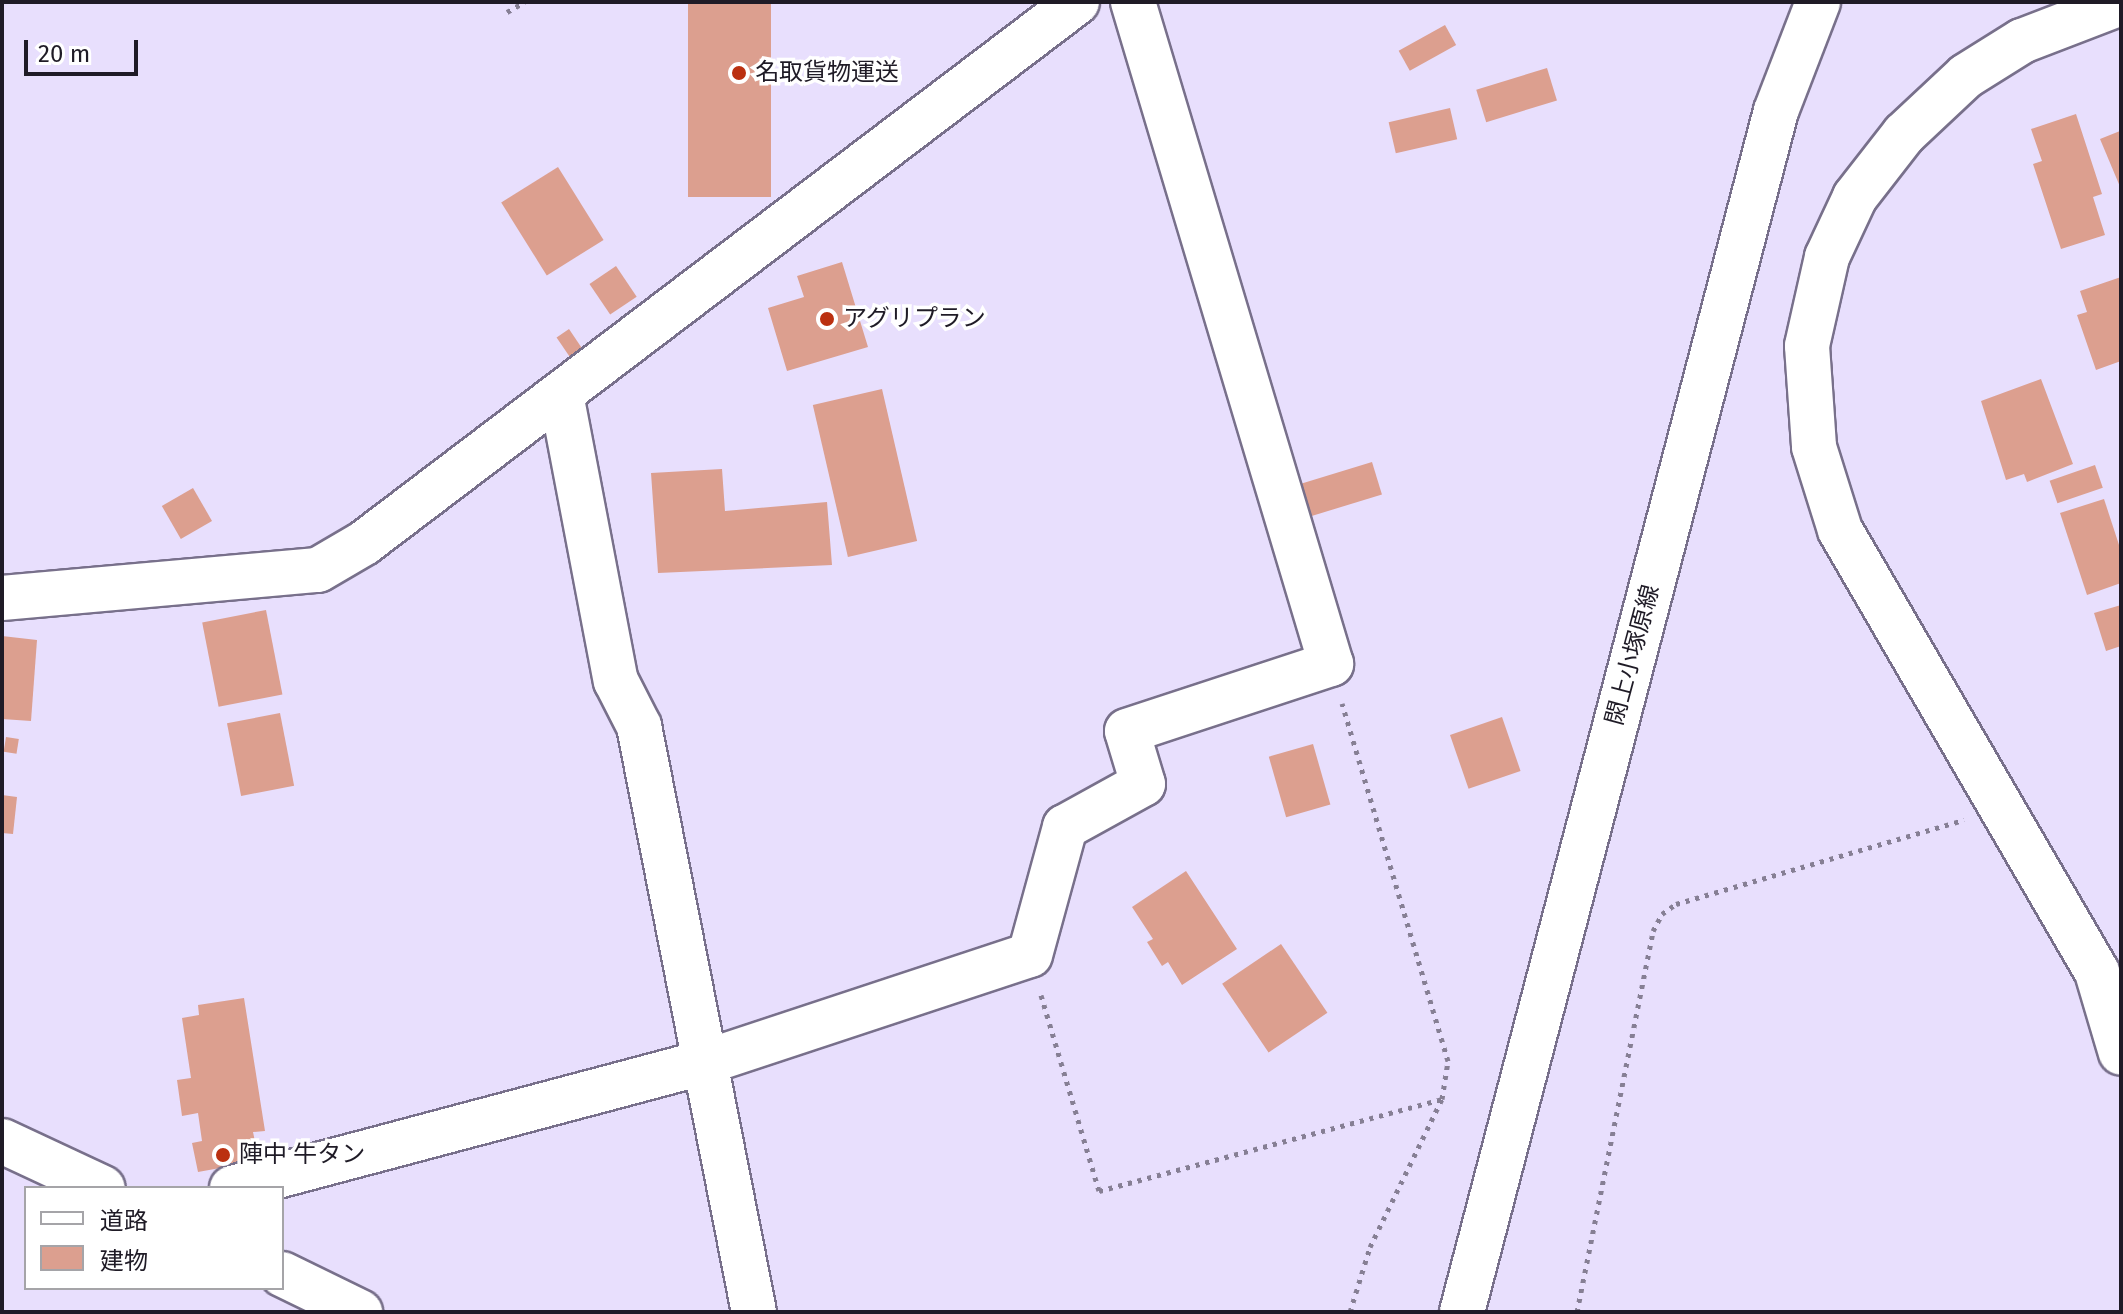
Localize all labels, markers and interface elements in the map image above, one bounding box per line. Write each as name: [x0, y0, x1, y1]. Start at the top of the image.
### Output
scale bar: [28, 24, 142, 74]
text: 20 m: [38, 40, 90, 68]
place label: 名取貨物運送: [755, 59, 899, 87]
marker: 名取貨物運送: [730, 64, 748, 82]
place label: アグリプラン: [843, 305, 987, 333]
marker: アグリプラン: [818, 310, 836, 328]
street label: 閖上小塚原線: [1600, 582, 1666, 728]
place label: 陣中 牛タン: [239, 1141, 365, 1169]
marker: 陣中 牛タン: [214, 1146, 232, 1164]
legend: [24, 1186, 284, 1290]
text: 道路: [100, 1207, 148, 1235]
text: 建物: [100, 1247, 148, 1275]

